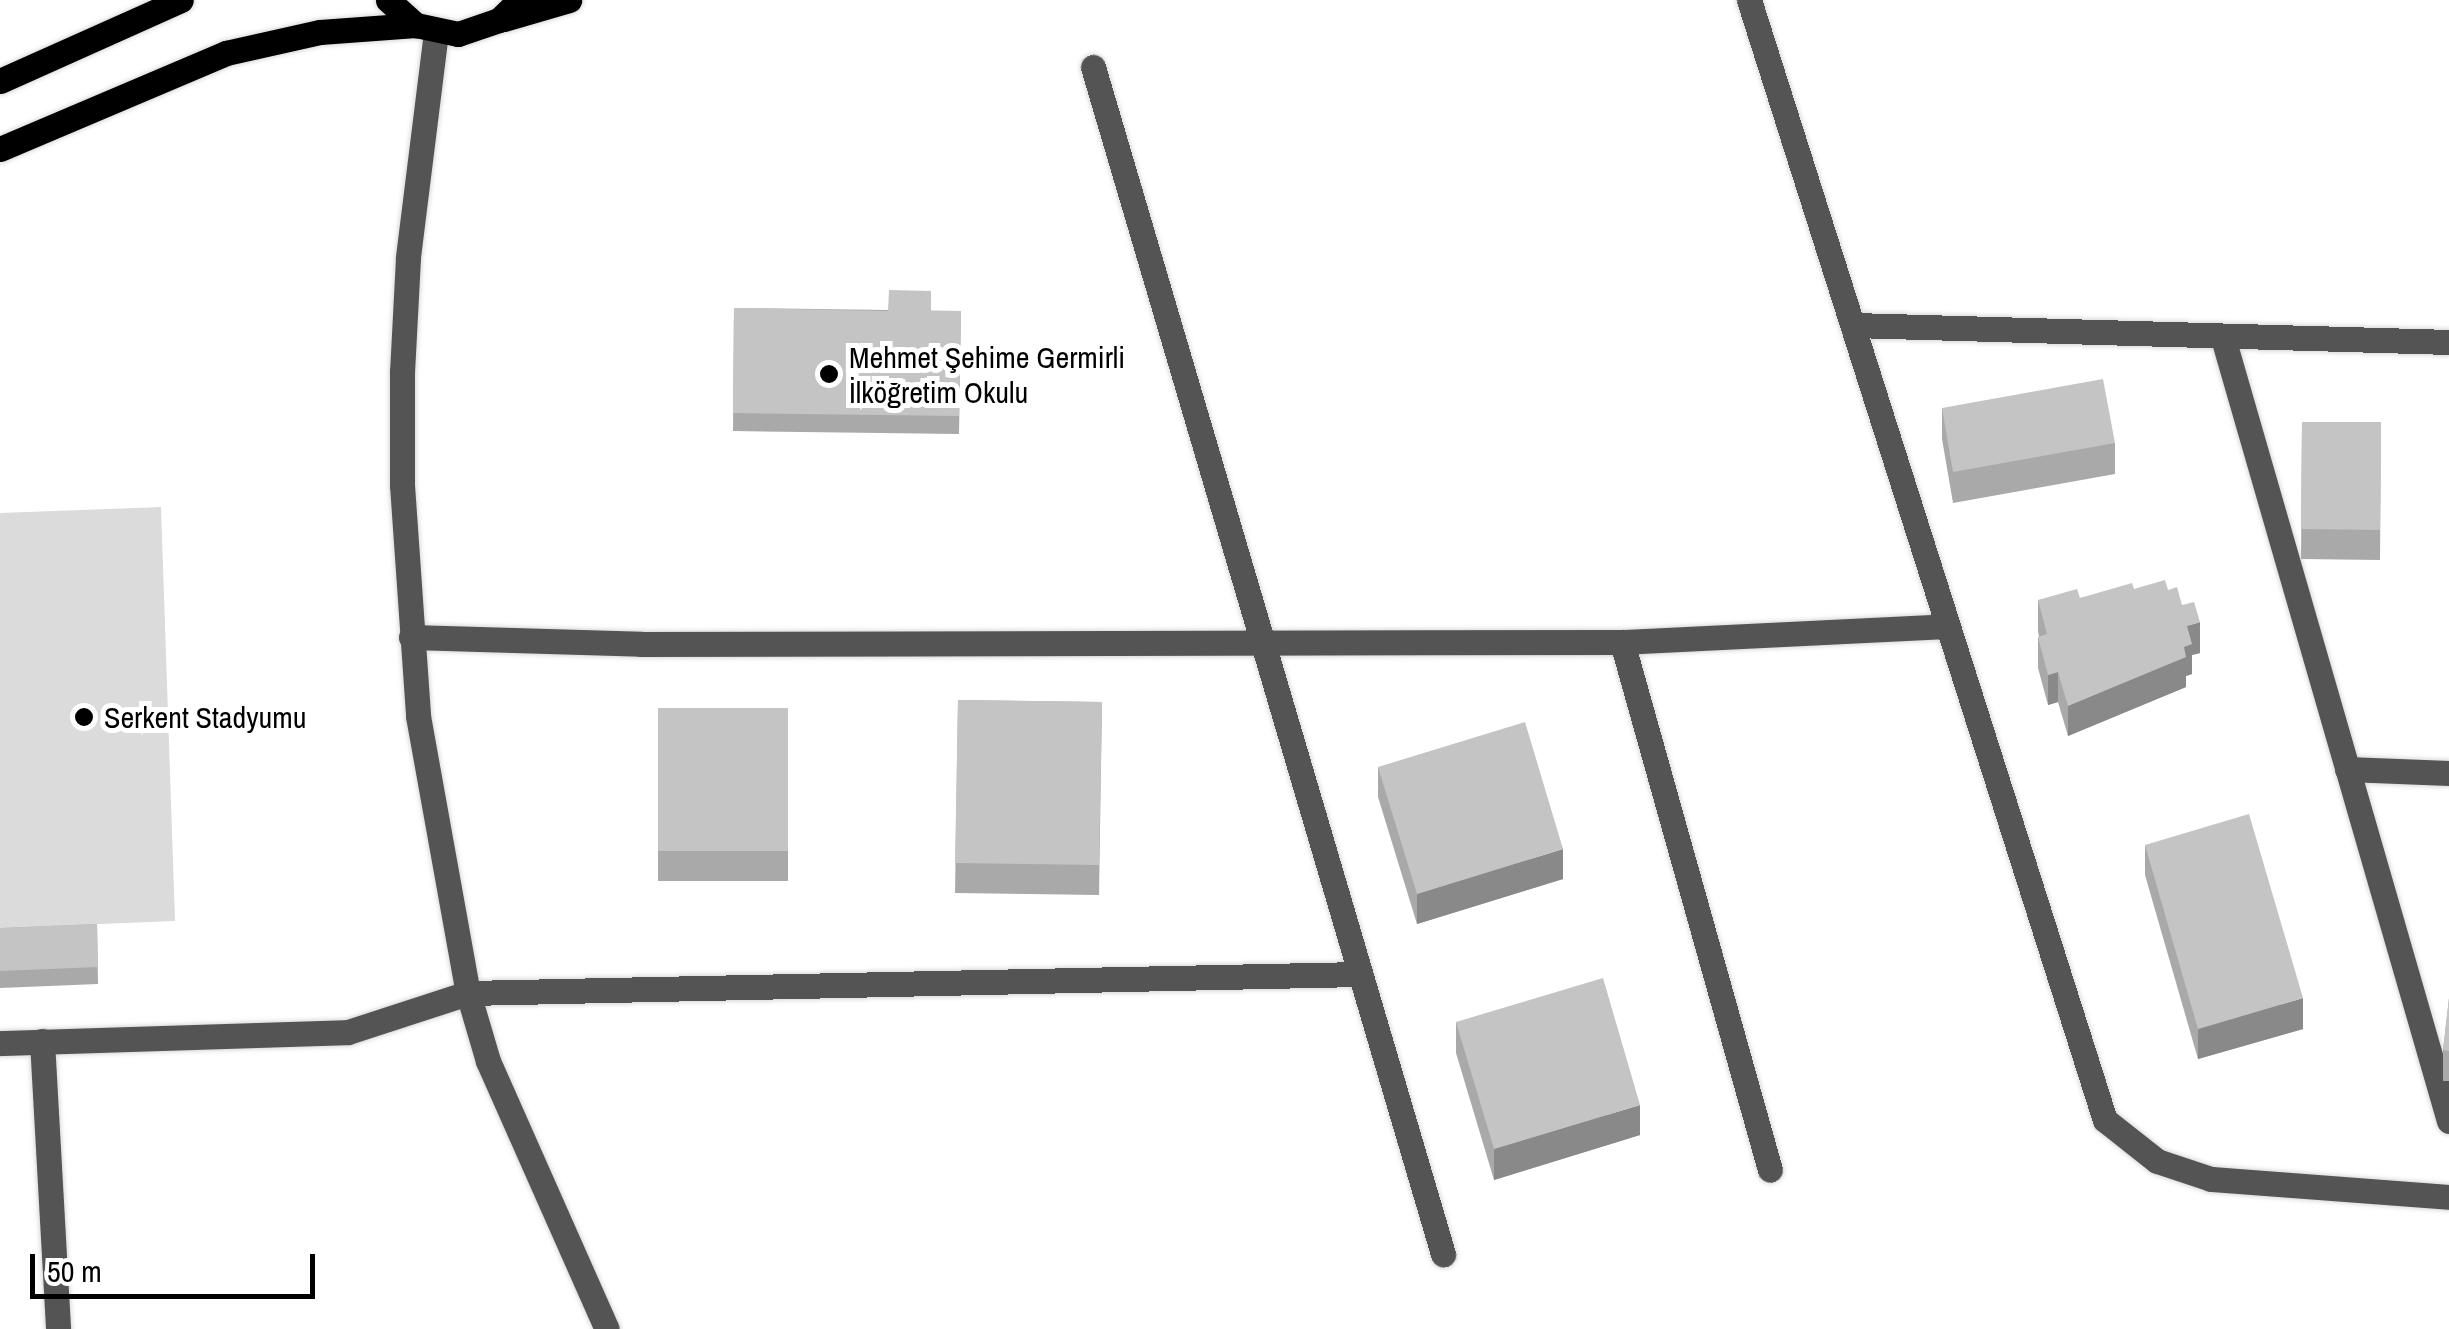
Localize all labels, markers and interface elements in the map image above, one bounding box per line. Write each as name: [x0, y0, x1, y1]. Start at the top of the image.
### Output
place label: Mehmet Şehime Germirli İlköğretim Okulu: [849, 339, 1125, 410]
marker: Mehmet Şehime Germirli İlköğretim Okulu: [818, 363, 840, 385]
place label: Serkent Stadyumu: [104, 699, 306, 735]
marker: Serkent Stadyumu: [73, 706, 95, 728]
scale bar: [35, 1234, 320, 1296]
text: 50 m: [47, 1251, 102, 1291]

